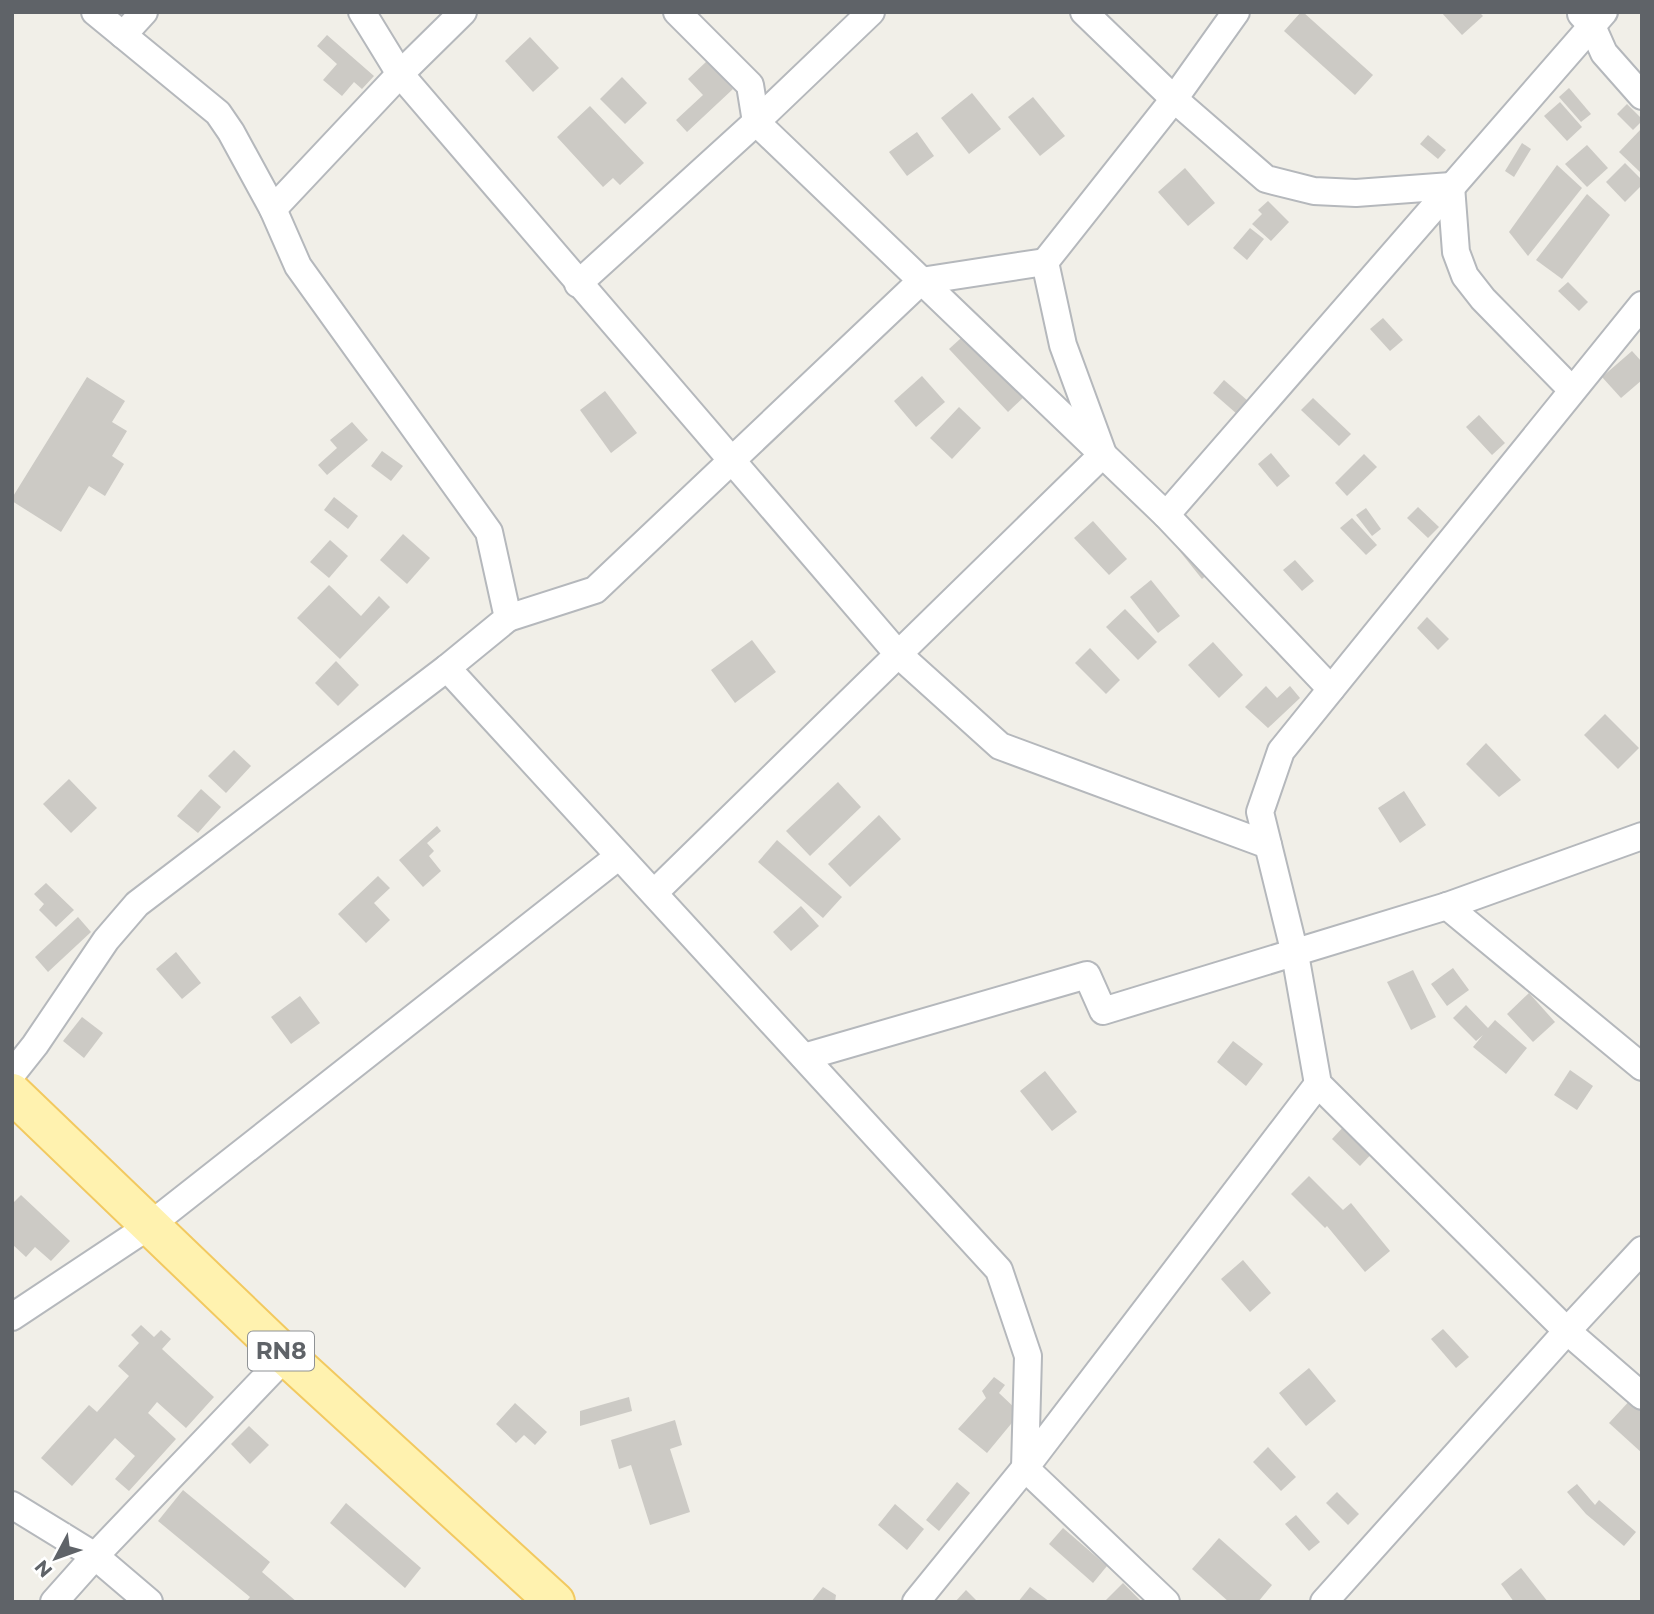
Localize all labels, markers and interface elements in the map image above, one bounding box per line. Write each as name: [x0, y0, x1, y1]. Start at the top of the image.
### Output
road number: RN8: [248, 1332, 314, 1370]
north arrow: [21, 1523, 91, 1593]
text: N: [30, 1555, 57, 1582]

